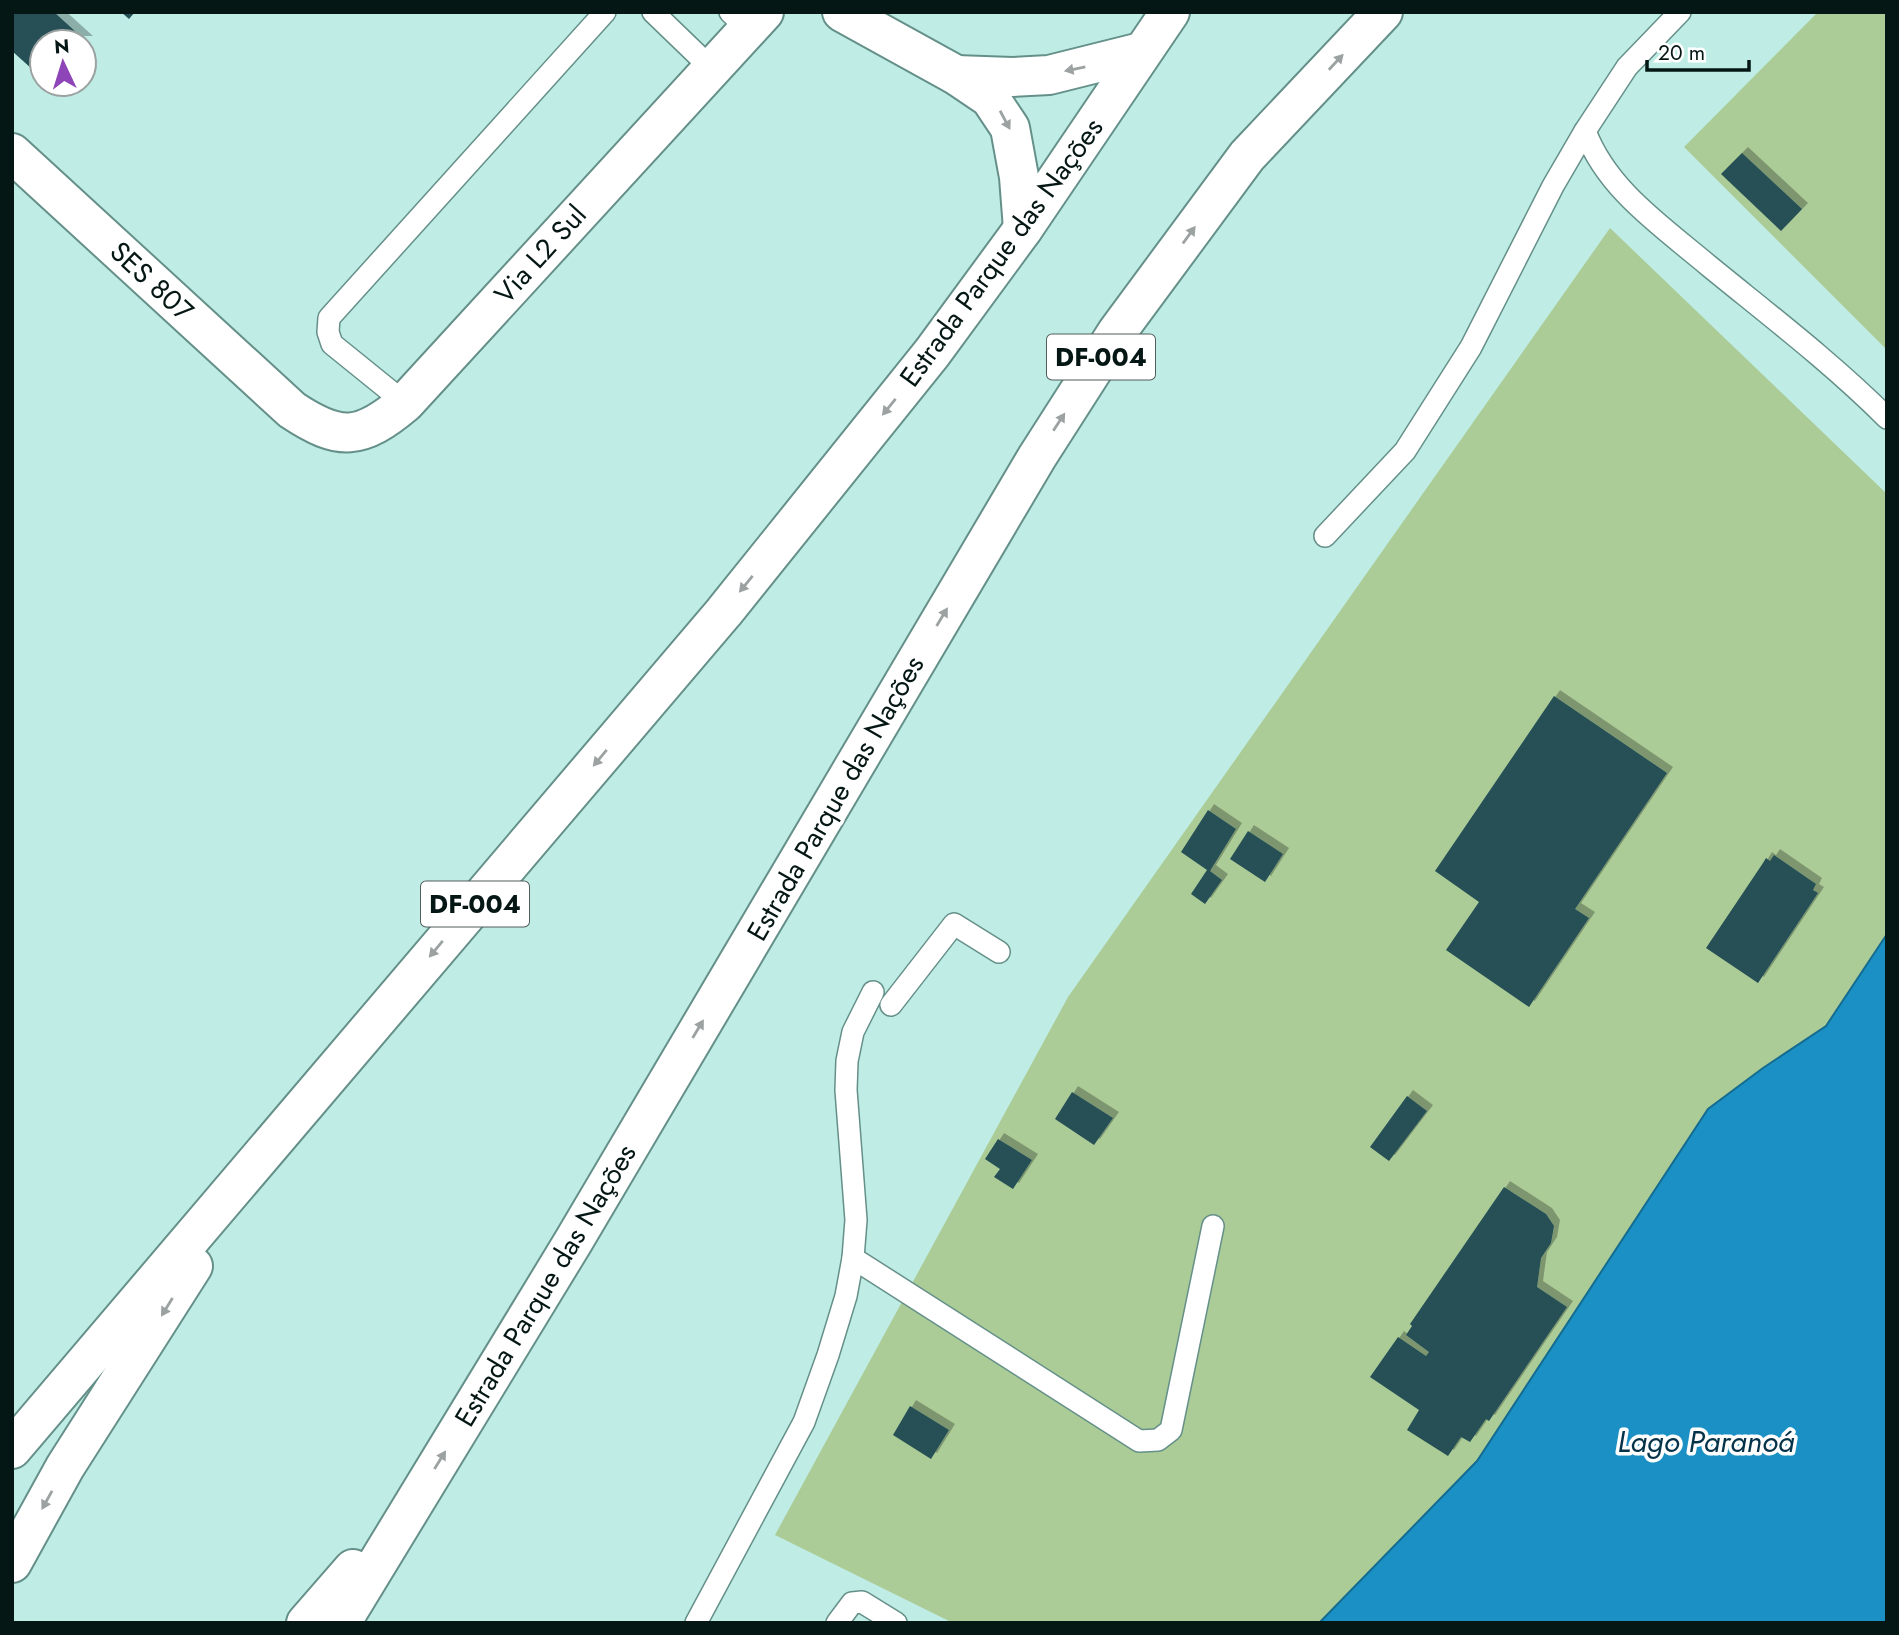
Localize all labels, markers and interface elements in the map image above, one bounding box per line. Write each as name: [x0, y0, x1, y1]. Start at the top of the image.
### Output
north arrow: [28, 28, 98, 98]
scale bar: [1647, 28, 1748, 72]
text: N: [53, 33, 70, 61]
text: 20 m: [1658, 38, 1705, 68]
one-way arrow: [1327, 54, 1343, 71]
one-way arrow: [1064, 64, 1086, 75]
street label: Estrada Parque das Nações: [890, 109, 1113, 395]
one-way arrow: [999, 110, 1011, 130]
street label: Via L2 Sul: [485, 196, 596, 313]
one-way arrow: [1181, 226, 1195, 244]
street label: SES 807: [101, 232, 203, 331]
road number: DF-004: [1047, 334, 1155, 380]
one-way arrow: [882, 398, 897, 415]
one-way arrow: [1053, 412, 1066, 432]
one-way arrow: [739, 574, 754, 592]
one-way arrow: [935, 607, 948, 626]
street label: Estrada Parque das Nações: [737, 648, 934, 949]
one-way arrow: [592, 748, 607, 766]
road number: DF-004: [421, 882, 529, 926]
one-way arrow: [429, 941, 444, 958]
one-way arrow: [692, 1019, 704, 1038]
street label: Estrada Parque das Nações: [445, 1136, 646, 1435]
one-way arrow: [160, 1297, 173, 1317]
water label: Lago Paranoá: [1617, 1420, 1795, 1463]
one-way arrow: [433, 1450, 446, 1469]
one-way arrow: [41, 1490, 53, 1510]

